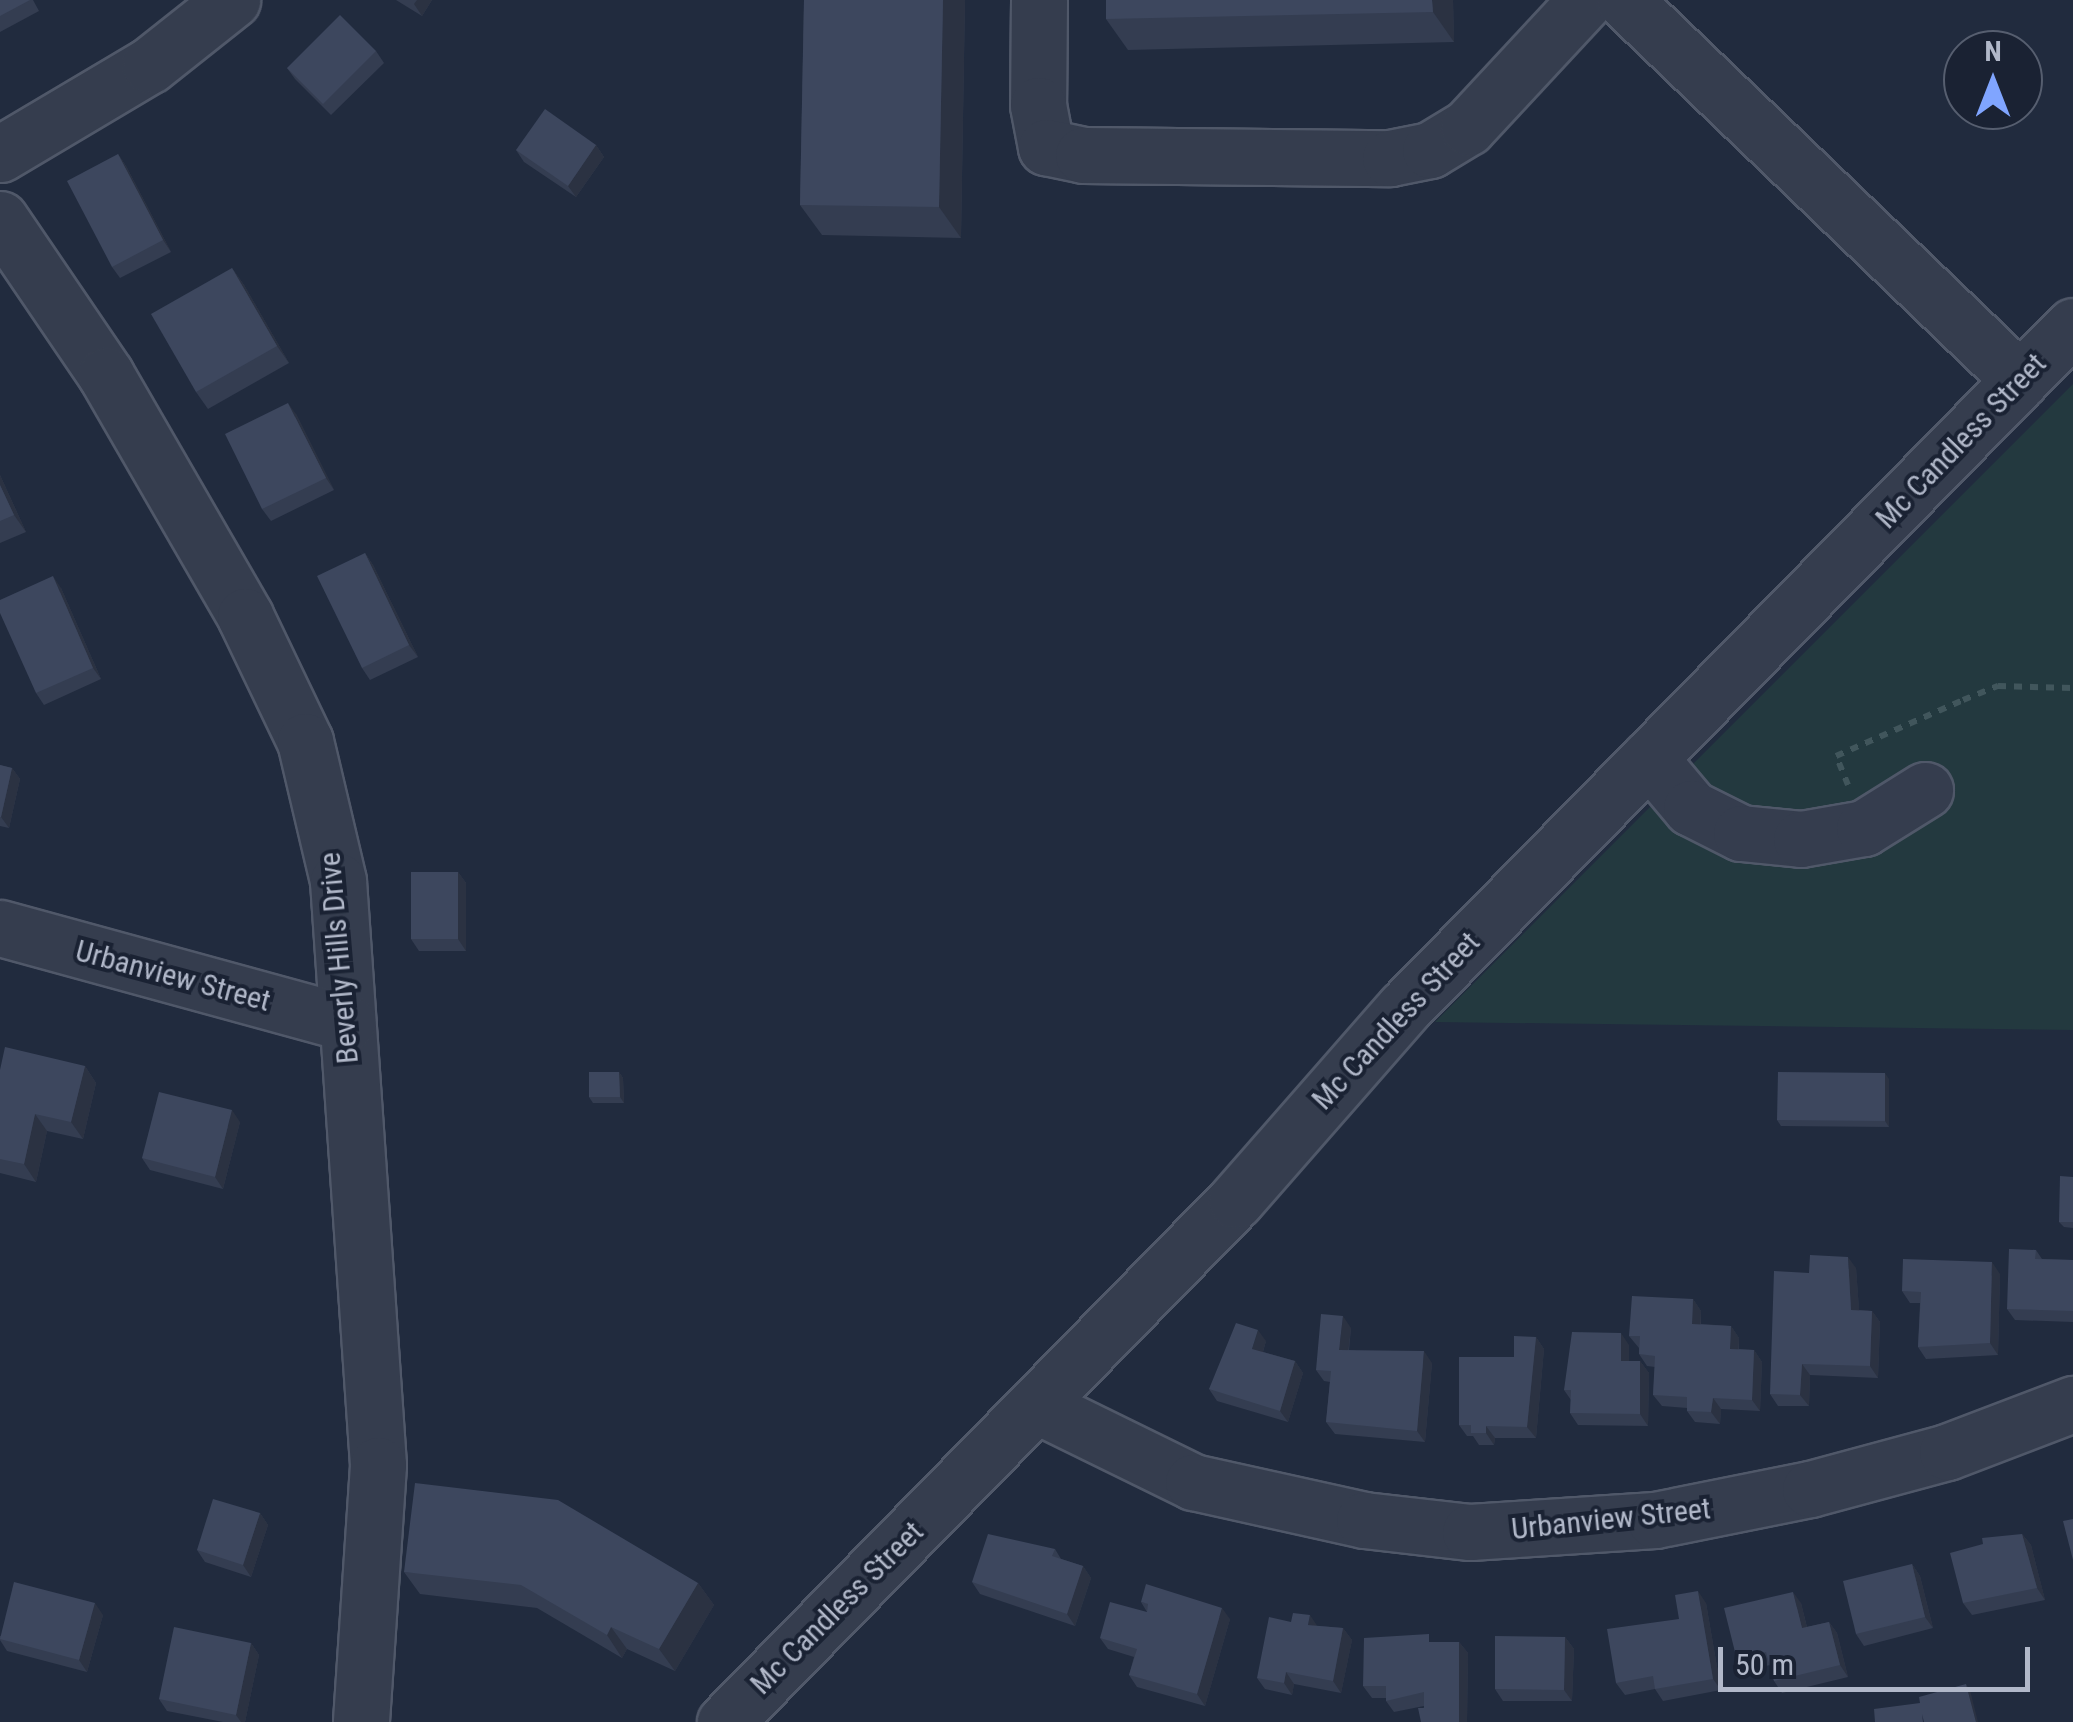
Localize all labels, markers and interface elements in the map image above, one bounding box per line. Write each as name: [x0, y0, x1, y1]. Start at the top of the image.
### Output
north arrow: [1943, 30, 2043, 130]
text: N: [1984, 35, 2002, 68]
street label: Mc Candless Street: [1868, 346, 2054, 536]
street label: Beverly Hills Drive: [312, 851, 366, 1065]
street label: Mc Candless Street: [1305, 925, 1487, 1117]
street label: Urbanview Street: [72, 933, 274, 1019]
street label: Urbanview Street: [1510, 1491, 1712, 1547]
street label: Mc Candless Street: [743, 1514, 931, 1702]
scale bar: [1723, 1627, 2036, 1689]
text: 50 m: [1735, 1647, 1794, 1682]

